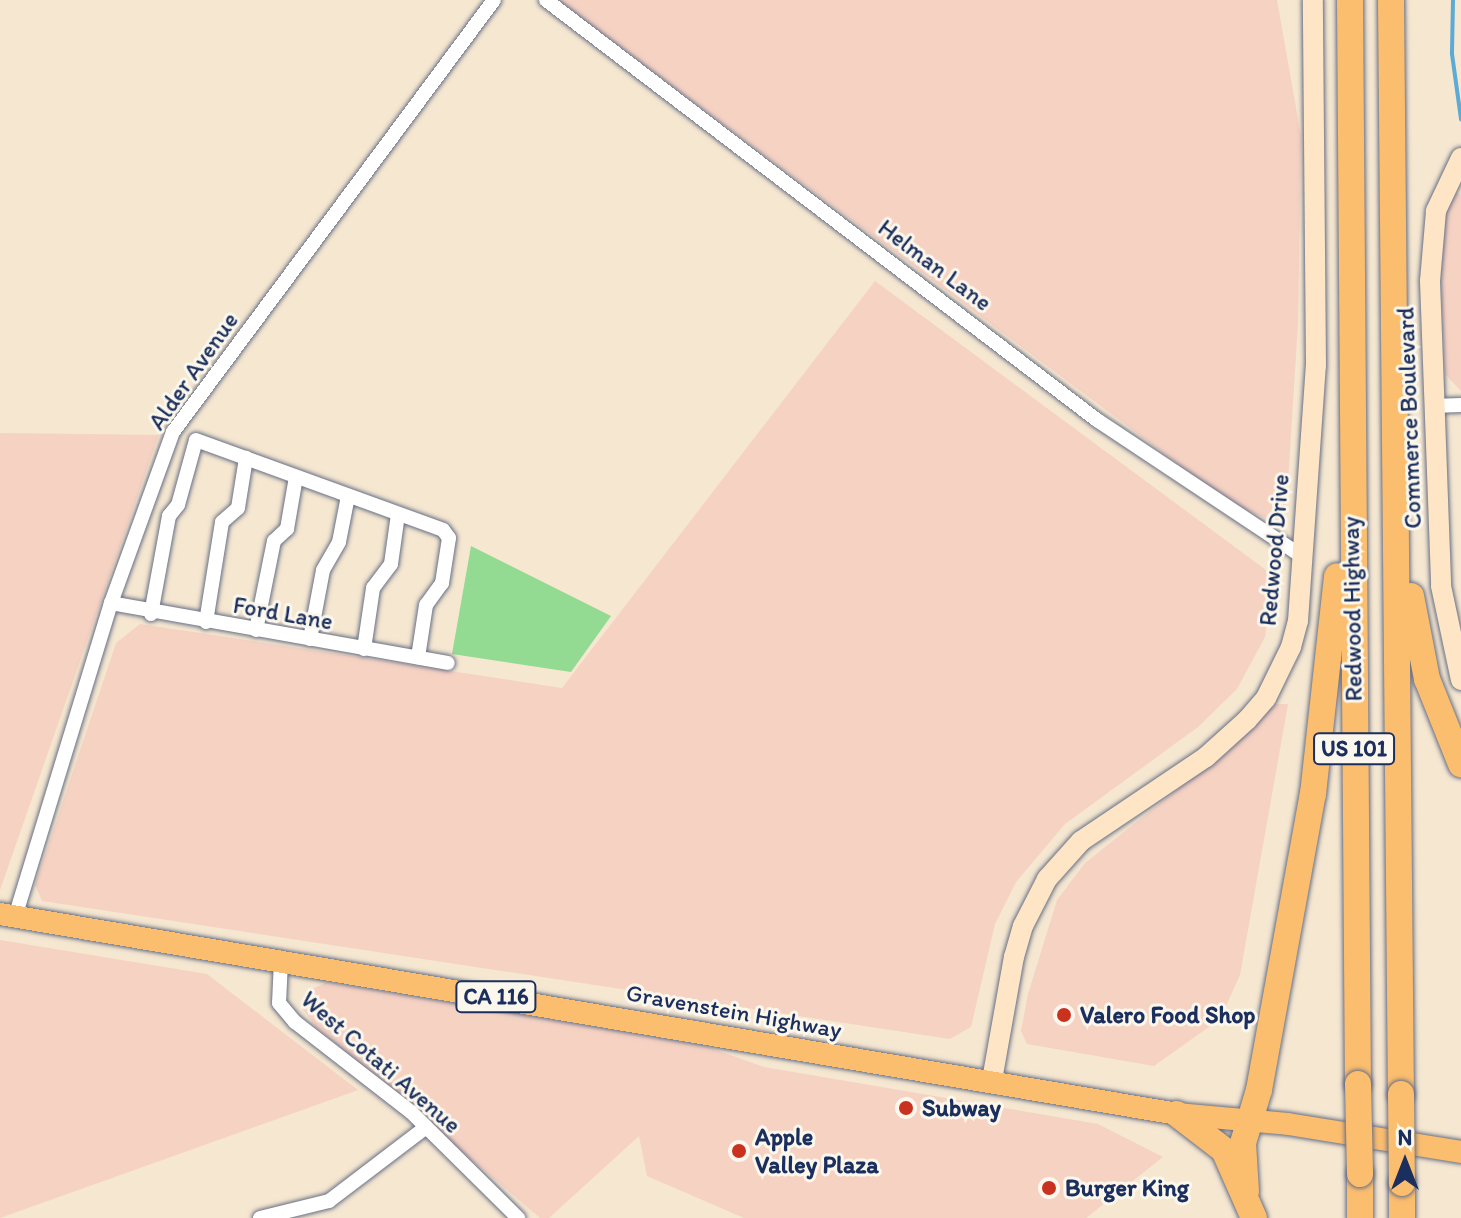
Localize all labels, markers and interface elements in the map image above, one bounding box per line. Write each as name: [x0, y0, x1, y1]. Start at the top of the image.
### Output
street label: Helman Lane: [873, 213, 997, 317]
street label: Alder Avenue: [142, 307, 244, 435]
street label: Commerce Boulevard: [1391, 307, 1427, 529]
street label: Redwood Drive: [1253, 473, 1295, 627]
street label: Redwood Highway: [1336, 516, 1368, 702]
street label: Ford Lane: [231, 590, 335, 636]
road number: US 101: [1312, 731, 1396, 767]
street label: Gravenstein Highway: [624, 978, 844, 1044]
road number: CA 116: [454, 979, 538, 1015]
street label: West Cotati Avenue: [296, 985, 466, 1139]
place label: Valero Food Shop: [1080, 1001, 1256, 1029]
marker: Valero Food Shop: [1055, 1006, 1073, 1024]
place label: Subway: [922, 1094, 1001, 1122]
marker: Subway: [897, 1099, 915, 1117]
north arrow: [1365, 1122, 1445, 1202]
place label: Apple Valley Plaza: [755, 1123, 878, 1179]
text: N: [1398, 1124, 1412, 1151]
marker: Apple Valley Plaza: [730, 1142, 748, 1160]
place label: Burger King: [1065, 1174, 1189, 1202]
marker: Burger King: [1040, 1179, 1058, 1197]

